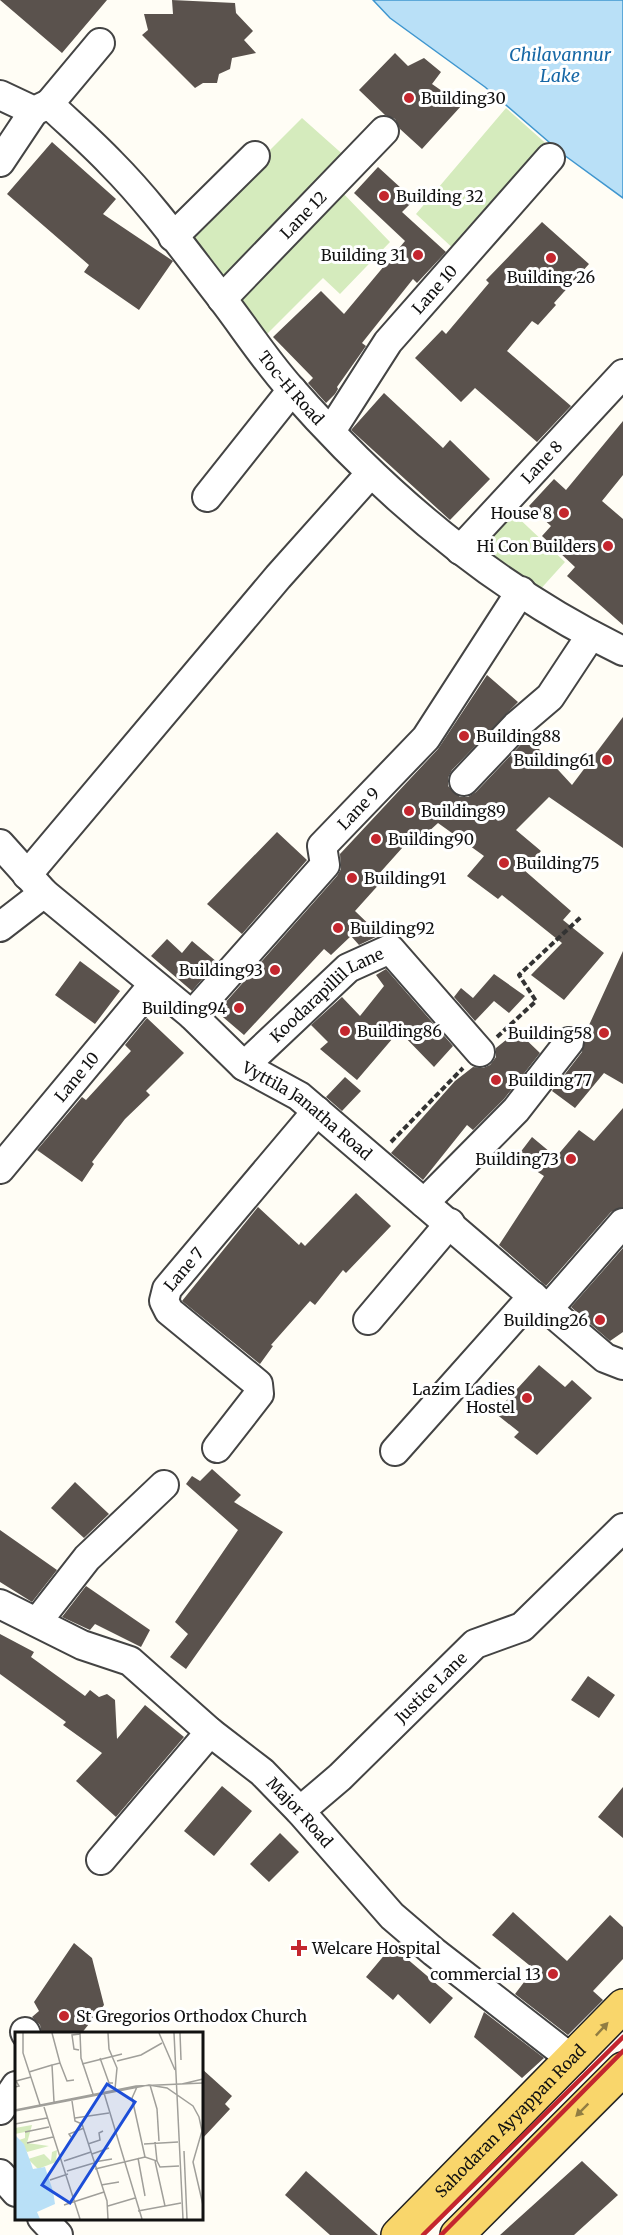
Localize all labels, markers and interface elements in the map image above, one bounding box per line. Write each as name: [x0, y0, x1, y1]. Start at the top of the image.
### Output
water label: Chilavannur Lake: [509, 43, 612, 87]
place label: Building30: [421, 88, 506, 108]
marker: Building30: [402, 91, 416, 105]
place label: Building 32: [396, 186, 484, 206]
street label: Lane 12: [276, 187, 331, 243]
marker: Building 32: [377, 189, 391, 203]
place label: Building 31: [321, 245, 406, 265]
marker: Building 31: [411, 248, 425, 262]
marker: Building 26: [544, 251, 558, 265]
street label: Lane 10: [408, 261, 461, 318]
place label: Building 26: [507, 267, 595, 287]
street label: Toc-H Road: [254, 347, 329, 429]
street label: Lane 8: [517, 436, 566, 488]
place label: House 8: [491, 503, 552, 523]
marker: House 8: [557, 506, 571, 520]
place label: Hi Con Builders: [477, 536, 596, 556]
marker: Hi Con Builders: [601, 539, 615, 553]
place label: Building88: [476, 726, 561, 746]
marker: Building88: [457, 729, 471, 743]
place label: Building61: [513, 750, 595, 770]
marker: Building61: [600, 753, 614, 767]
street label: Lane 9: [333, 783, 383, 834]
place label: Building89: [421, 801, 506, 821]
marker: Building89: [402, 804, 416, 818]
place label: Building90: [388, 829, 474, 849]
marker: Building90: [369, 832, 383, 846]
place label: Building75: [516, 853, 600, 873]
marker: Building75: [497, 856, 511, 870]
place label: Building91: [364, 868, 446, 888]
marker: Building91: [345, 871, 359, 885]
place label: Building92: [350, 918, 435, 938]
marker: Building92: [331, 921, 345, 935]
street label: Koodarapillil Lane: [266, 943, 387, 1046]
place label: Building93: [179, 960, 263, 980]
marker: Building93: [268, 963, 282, 977]
place label: Building94: [142, 998, 227, 1018]
marker: Building94: [232, 1001, 246, 1015]
place label: Building86: [357, 1021, 442, 1041]
place label: Building58: [508, 1023, 592, 1043]
marker: Building86: [338, 1024, 352, 1038]
marker: Building58: [597, 1026, 611, 1040]
street label: Lane 10: [50, 1048, 103, 1106]
street label: Vyttila Janatha Road: [238, 1056, 376, 1164]
place label: Building77: [508, 1070, 592, 1090]
marker: Building77: [489, 1073, 503, 1087]
place label: Building73: [475, 1149, 559, 1169]
marker: Building73: [564, 1152, 578, 1166]
street label: Lane 7: [160, 1243, 208, 1295]
place label: Building26: [503, 1310, 588, 1330]
marker: Building26: [593, 1313, 607, 1327]
place label: Lazim Ladies Hostel: [412, 1379, 515, 1417]
marker: Lazim Ladies Hostel: [520, 1391, 534, 1405]
street label: Justice Lane: [390, 1648, 471, 1728]
street label: Major Road: [263, 1773, 337, 1852]
place label: Welcare Hospital: [311, 1938, 441, 1958]
marker: Welcare Hospital: [290, 1939, 308, 1957]
place label: commercial 13: [430, 1964, 541, 1984]
marker: commercial 13: [546, 1967, 560, 1981]
place label: St Gregorios Orthodox Church: [76, 2006, 307, 2026]
marker: St Gregorios Orthodox Church: [57, 2009, 71, 2023]
one-way arrow: [594, 2022, 608, 2036]
inset map: [15, 2032, 202, 2220]
street label: Sahodaran Ayyappan Road: [431, 2040, 590, 2201]
one-way arrow: [575, 2103, 589, 2117]

